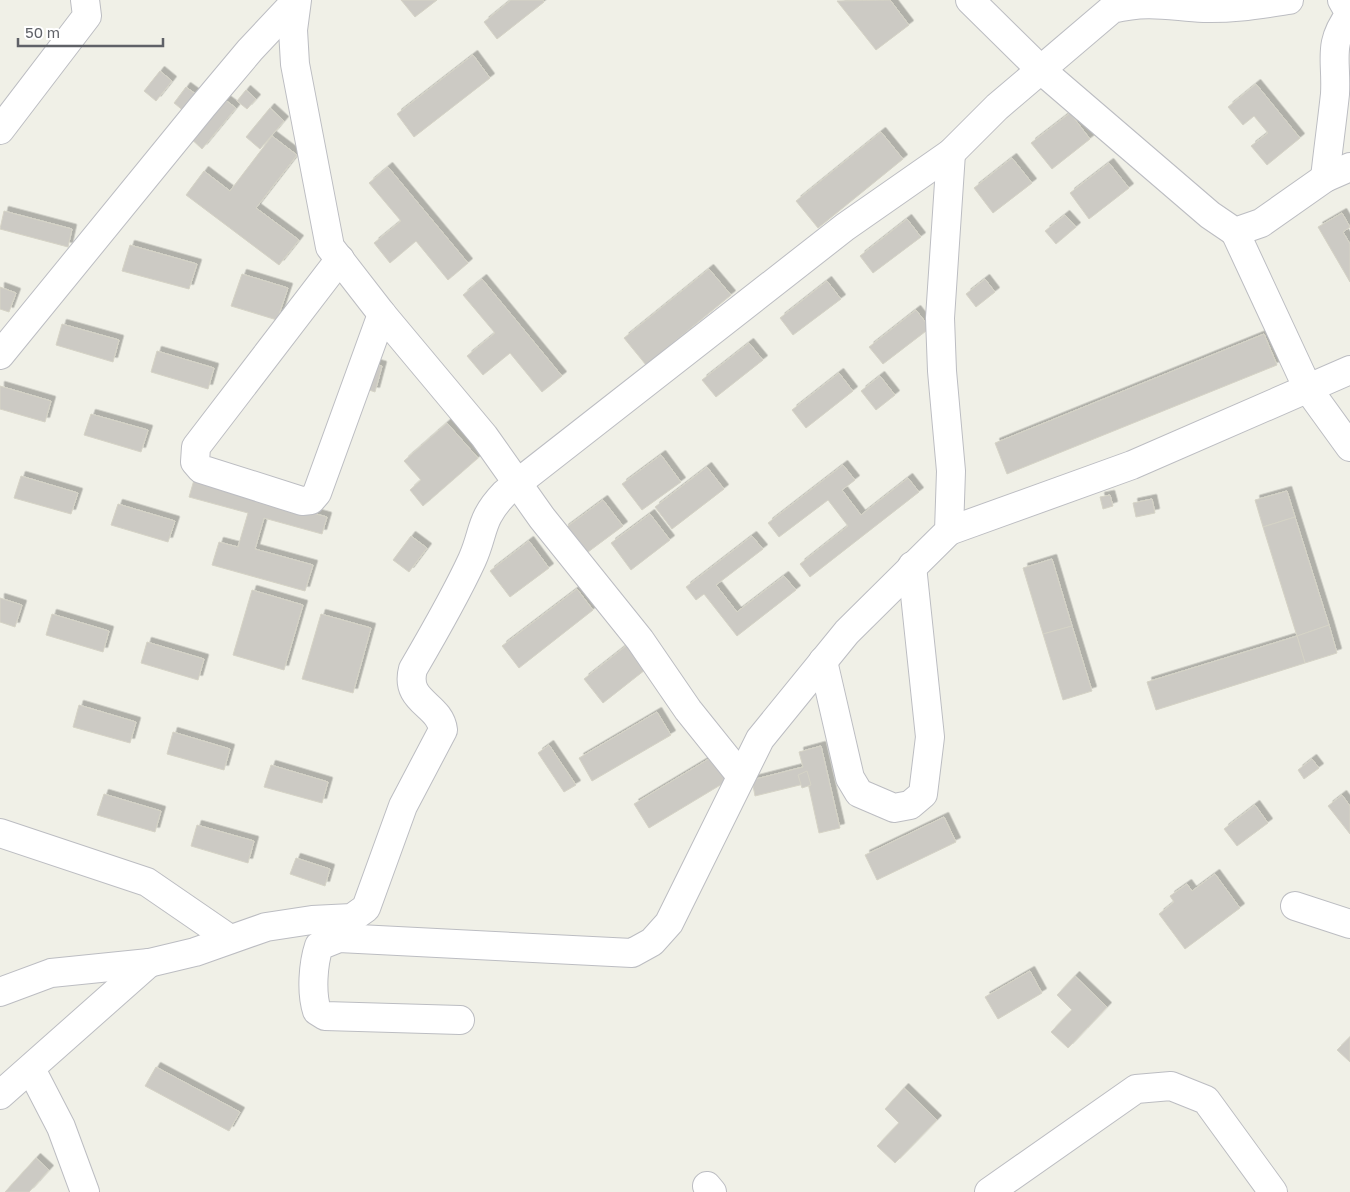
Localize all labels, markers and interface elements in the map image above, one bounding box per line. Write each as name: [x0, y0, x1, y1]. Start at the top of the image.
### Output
scale bar: [18, 15, 162, 47]
text: 50 m: [25, 23, 60, 41]

